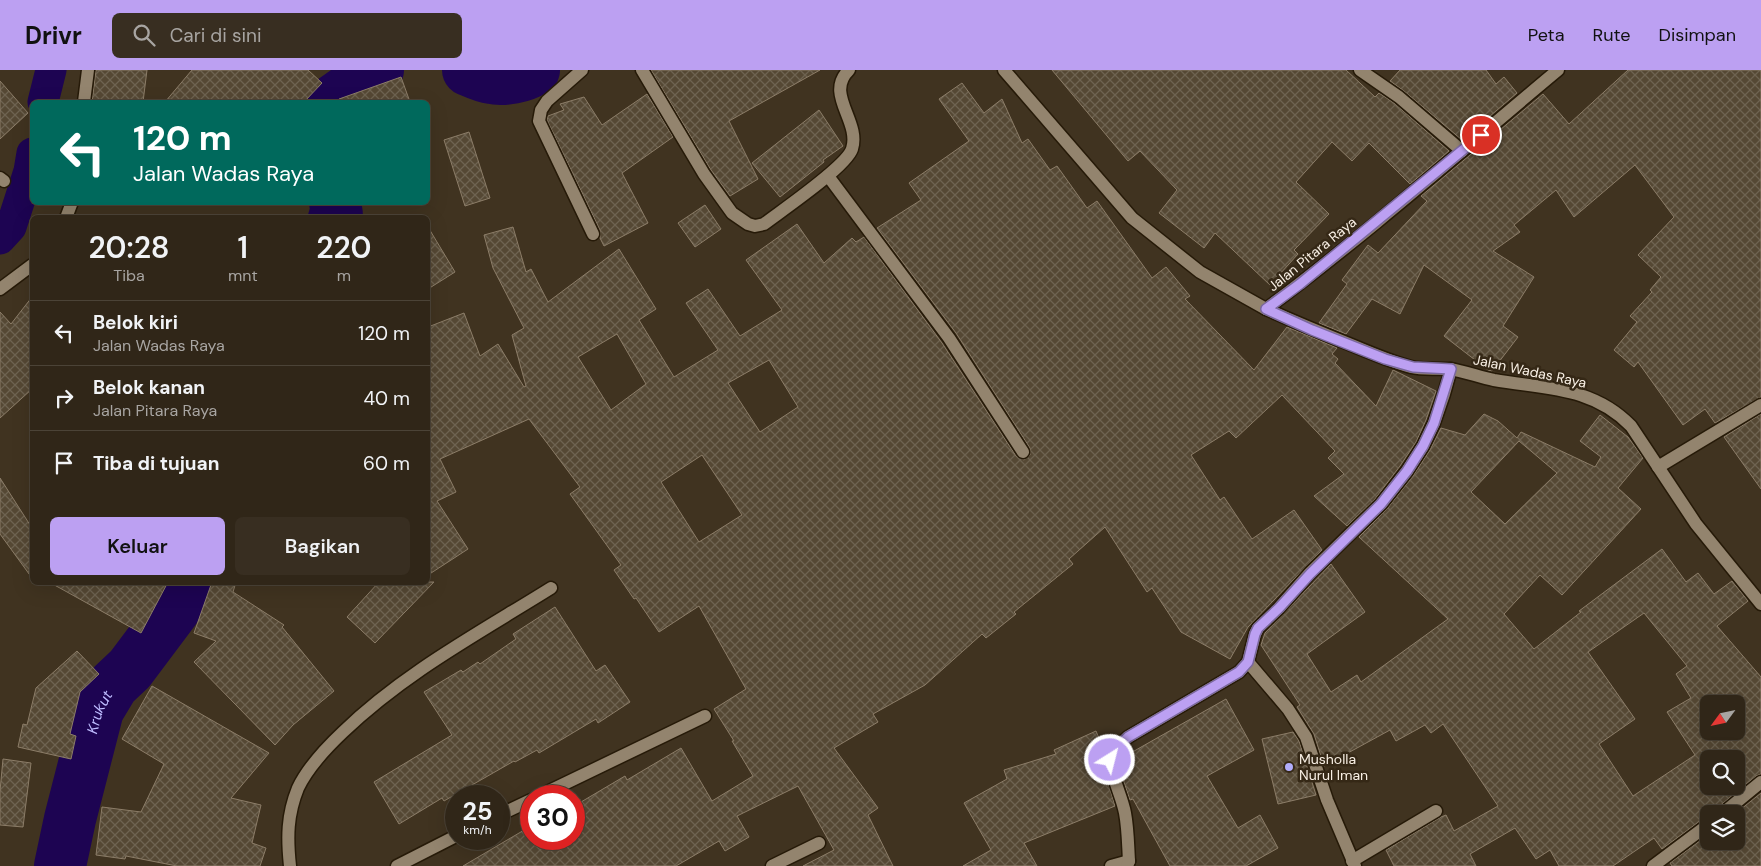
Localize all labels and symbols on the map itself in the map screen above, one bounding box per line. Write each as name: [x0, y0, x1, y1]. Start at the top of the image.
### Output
pin: [1460, 114, 1502, 156]
street label: Jalan Pitara Raya: [1264, 213, 1360, 295]
street label: Jalan Wadas Raya: [1472, 350, 1588, 392]
water label: Krukut: [82, 687, 117, 736]
north arrow: [1700, 695, 1745, 740]
position arrow: [1083, 733, 1135, 785]
place label: Musholla Nurul Iman: [1299, 750, 1368, 784]
marker: Musholla Nurul Iman: [1283, 761, 1295, 773]
speed limit sign: 30: [520, 785, 585, 850]

